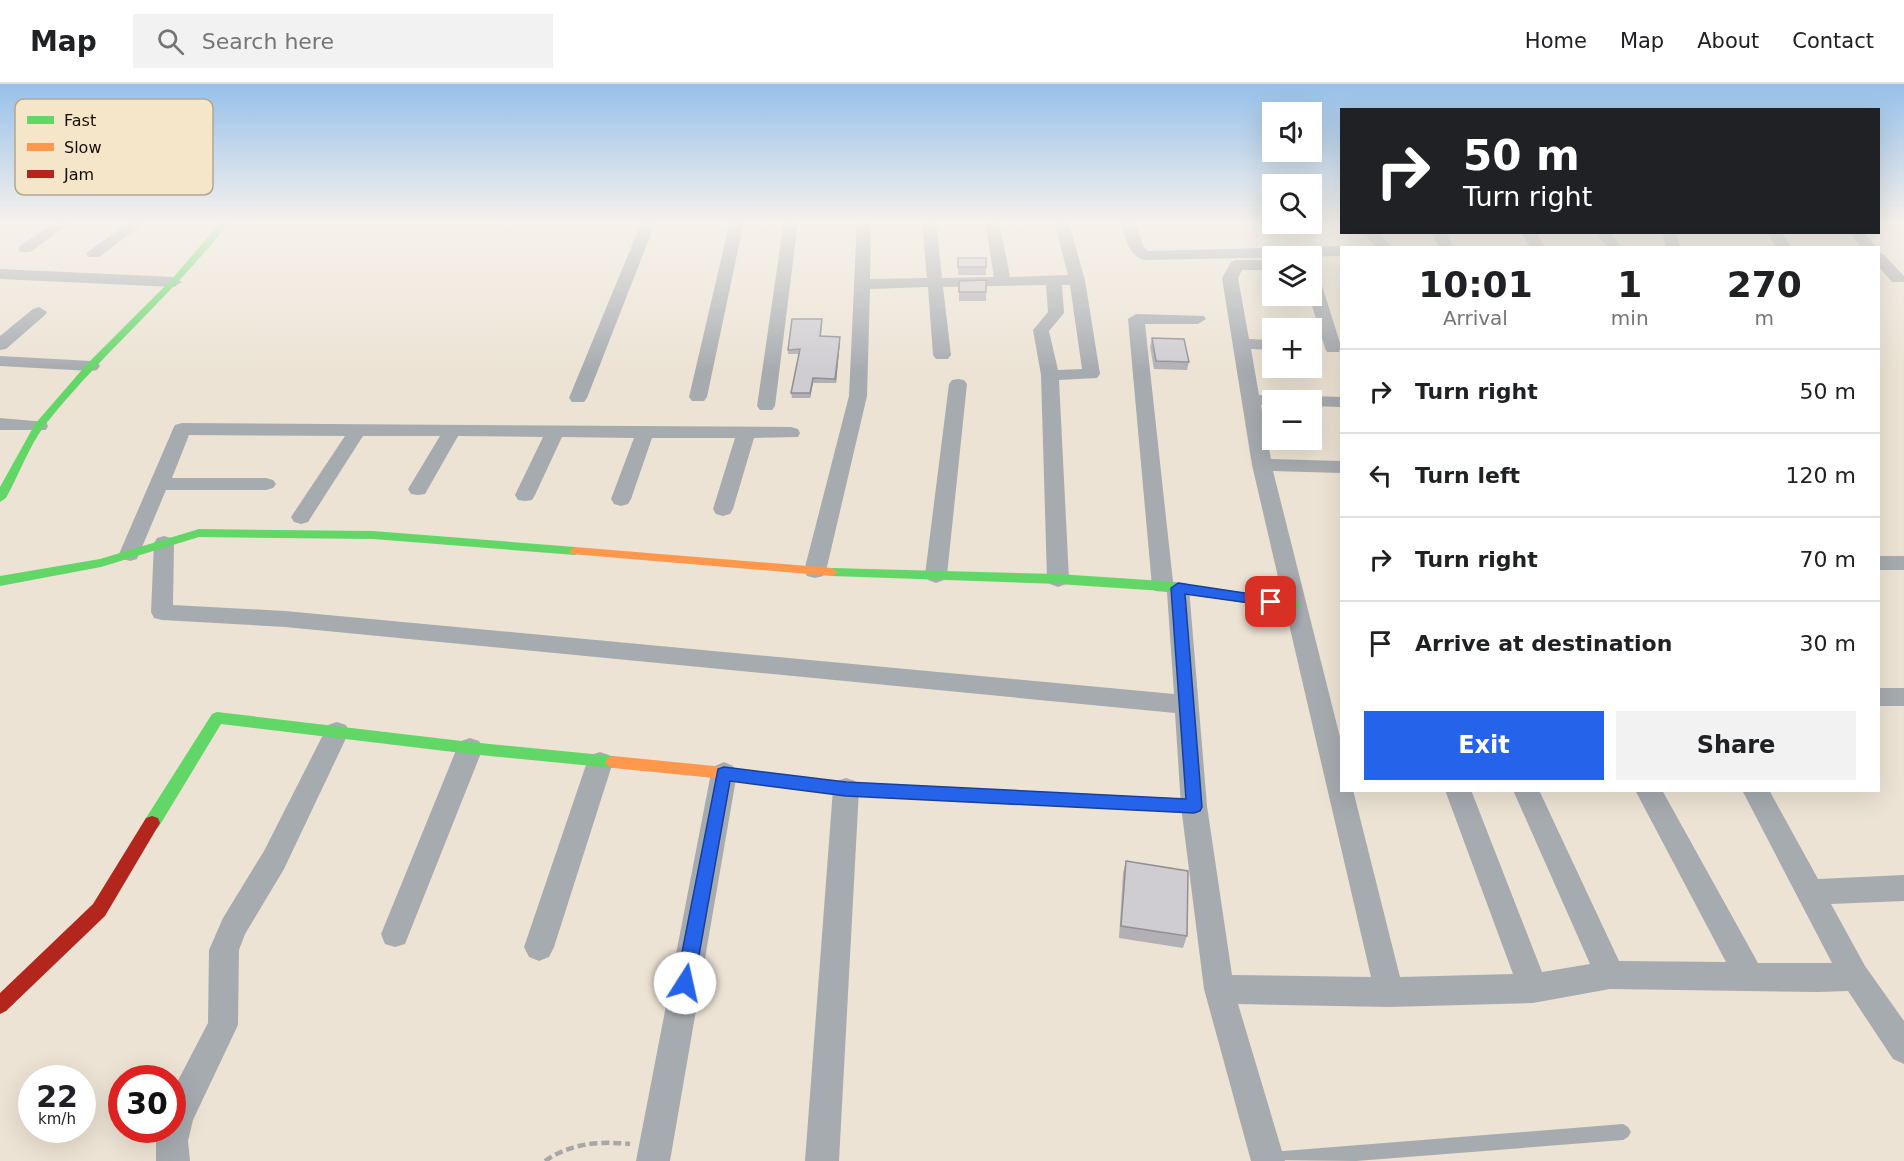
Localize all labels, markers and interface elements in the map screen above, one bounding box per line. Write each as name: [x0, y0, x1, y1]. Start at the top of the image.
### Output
search box: [133, 14, 553, 68]
text: Map: [30, 25, 97, 58]
icon: search: [154, 25, 187, 58]
text: Search here: [202, 29, 334, 54]
text: Home: [1525, 29, 1587, 53]
text: Map: [1620, 29, 1664, 53]
text: About: [1697, 29, 1759, 53]
text: Contact: [1792, 29, 1874, 53]
legend: [15, 99, 213, 195]
map controls: [1262, 102, 1322, 450]
button: sound: [1262, 102, 1322, 162]
text: Fast: [64, 111, 96, 130]
text: 50 m: [1463, 131, 1580, 180]
icon: right: [1364, 132, 1442, 210]
text: Slow: [64, 138, 101, 157]
text: Jam: [63, 165, 94, 184]
button: search: [1262, 174, 1322, 234]
text: Turn right: [1463, 181, 1592, 212]
button: layers: [1262, 246, 1322, 306]
text: 10:01: [1418, 264, 1533, 305]
text: 1: [1617, 264, 1642, 305]
text: 270: [1727, 264, 1802, 305]
text: Arrival: [1443, 306, 1508, 330]
text: min: [1611, 306, 1649, 330]
text: m: [1755, 306, 1774, 330]
button: +: [1262, 318, 1322, 378]
icon: right: [1364, 375, 1397, 408]
text: Turn right: [1415, 379, 1538, 404]
text: 50 m: [1800, 379, 1856, 404]
button: −: [1262, 390, 1322, 450]
icon: left: [1364, 459, 1397, 492]
text: Turn left: [1415, 463, 1520, 488]
text: 120 m: [1786, 463, 1856, 488]
icon: right: [1364, 543, 1397, 576]
text: Turn right: [1415, 547, 1538, 572]
text: 70 m: [1800, 547, 1856, 572]
pin: [1245, 576, 1296, 627]
icon: arrive: [1254, 585, 1287, 618]
icon: arrive: [1364, 627, 1397, 660]
text: Arrive at destination: [1415, 631, 1672, 656]
text: 30 m: [1800, 631, 1856, 656]
button: Exit: [1364, 711, 1604, 780]
button: Share: [1616, 711, 1856, 780]
position arrow: [653, 951, 717, 1015]
speed limit sign: 30: [108, 1065, 186, 1143]
text: 22: [36, 1079, 78, 1114]
text: km/h: [38, 1110, 76, 1128]

